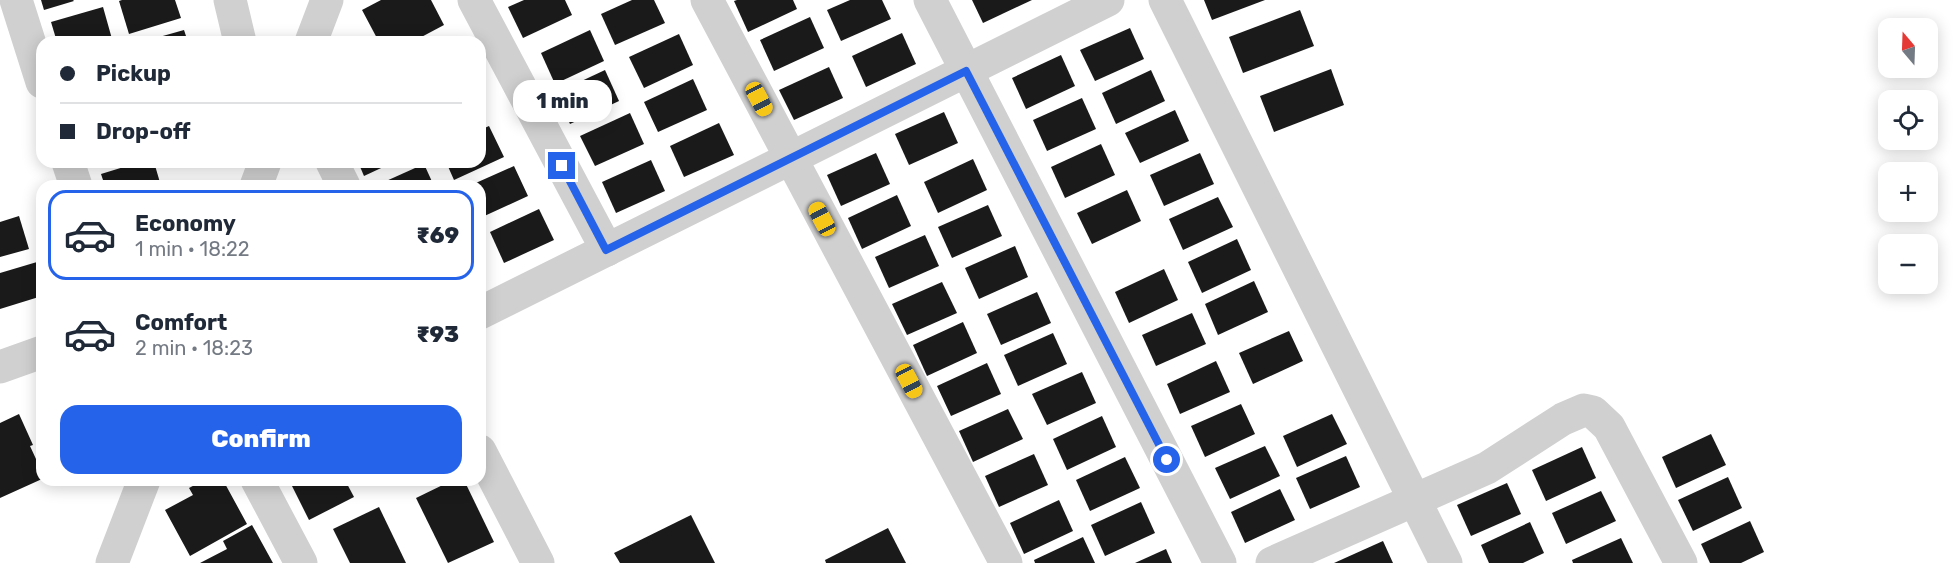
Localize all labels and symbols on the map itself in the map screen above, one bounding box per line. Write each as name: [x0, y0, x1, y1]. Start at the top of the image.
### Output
north arrow: [1878, 18, 1938, 78]
callout: 1 min: [512, 79, 612, 121]
car: [743, 79, 775, 119]
route end: [548, 152, 575, 179]
car: [806, 199, 838, 239]
car: [893, 361, 925, 401]
route start: [1153, 446, 1180, 473]

